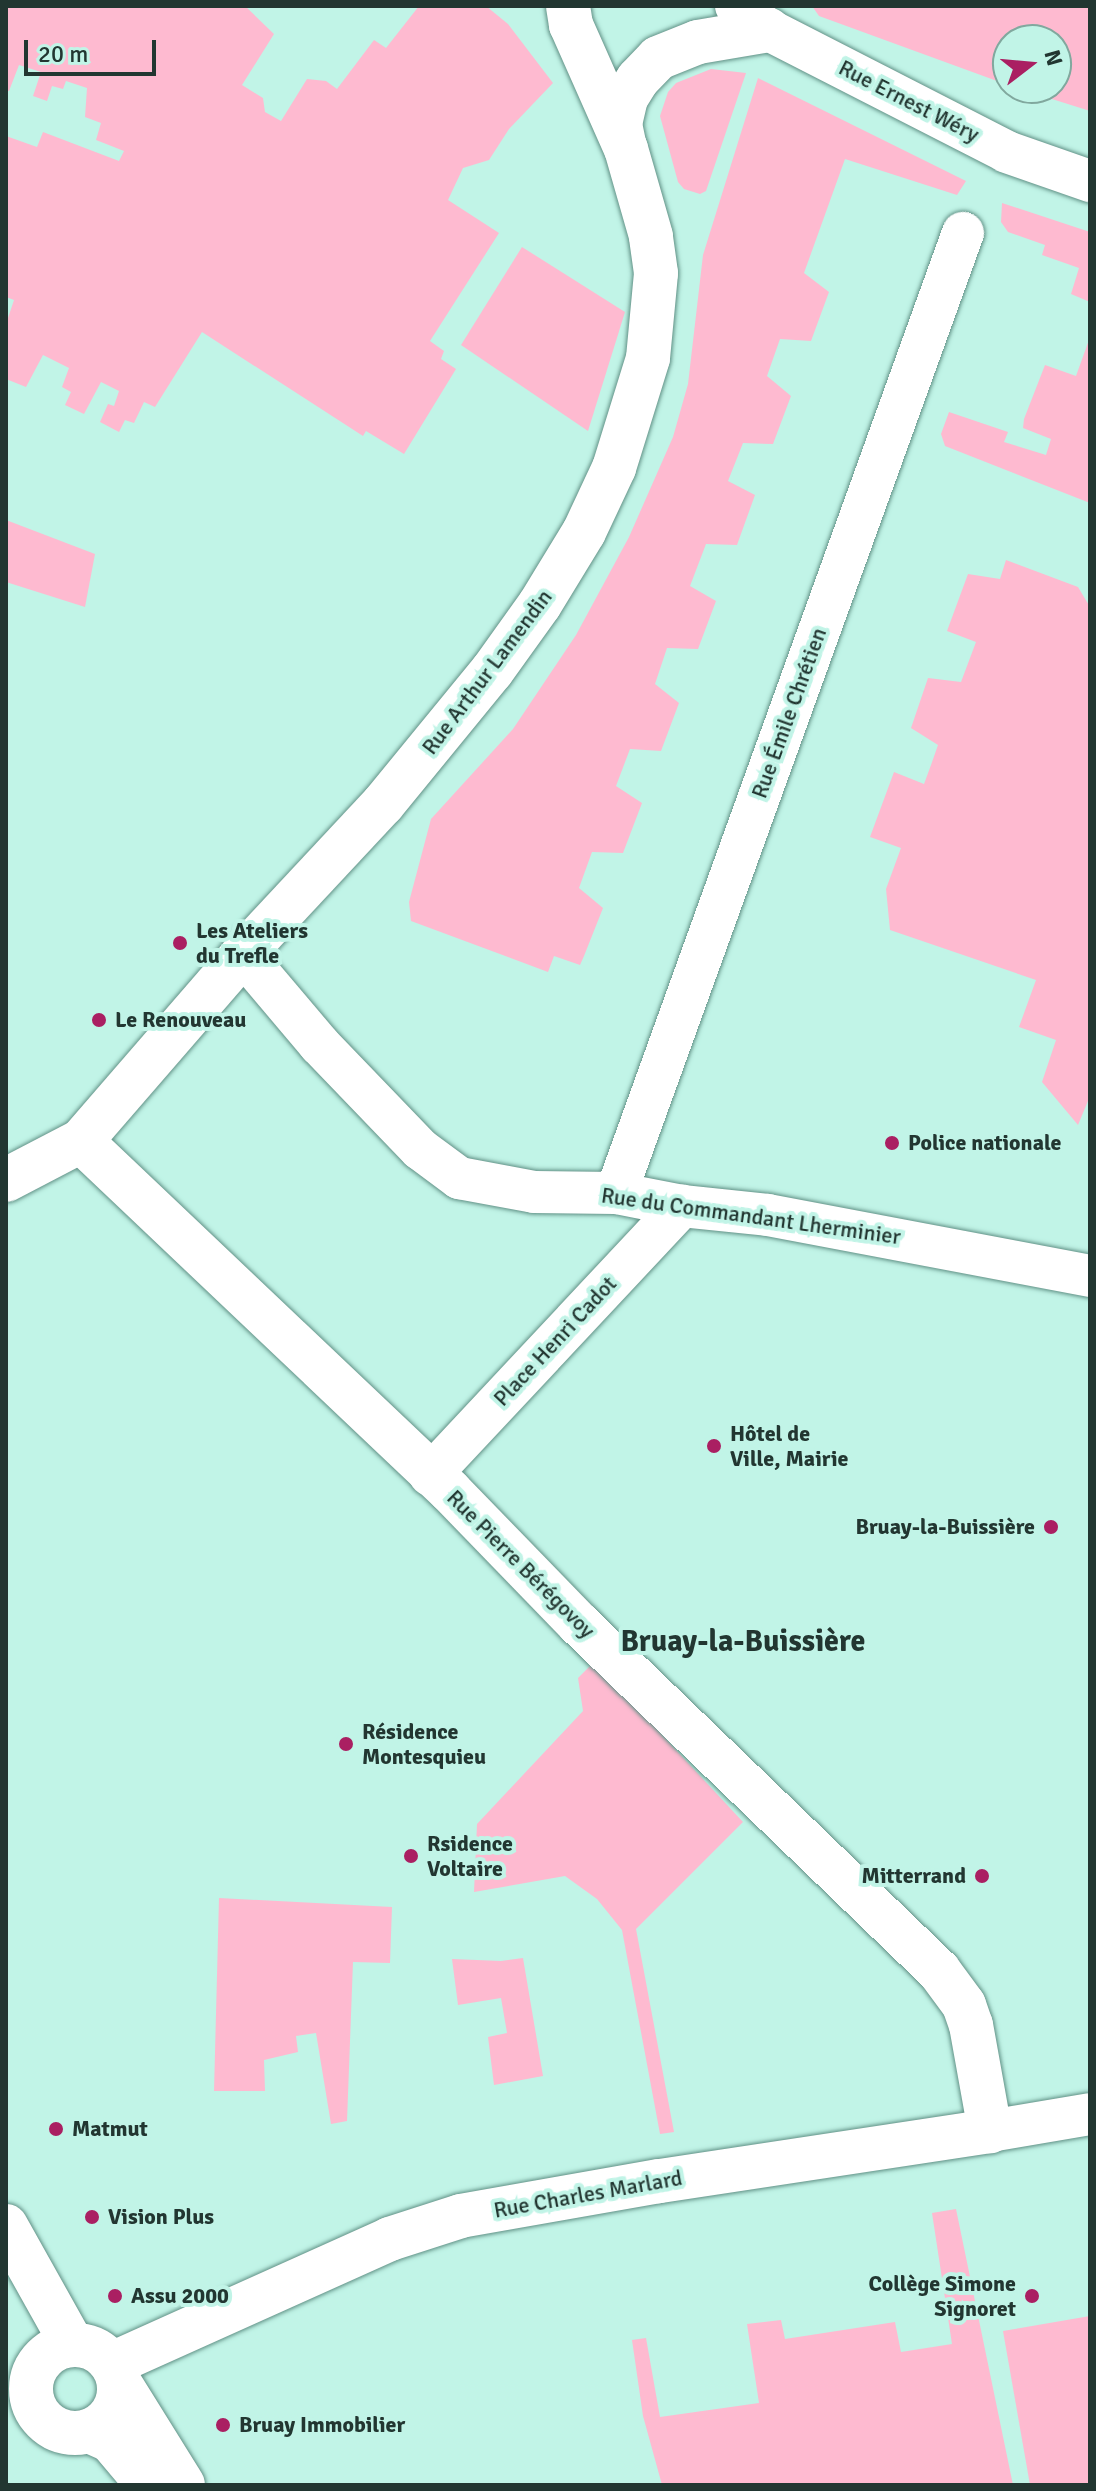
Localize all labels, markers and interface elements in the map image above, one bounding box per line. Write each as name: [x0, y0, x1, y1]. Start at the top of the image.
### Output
scale bar: [28, 24, 160, 74]
north arrow: [992, 24, 1072, 104]
text: 20 m: [38, 39, 88, 69]
text: N: [1039, 47, 1069, 69]
street label: Rue Ernest Wéry: [834, 54, 984, 148]
street label: Rue Arthur Lamendin: [416, 584, 558, 760]
street label: Rue Émile Chrétien: [746, 624, 832, 802]
place label: Les Ateliers du Trefle: [196, 917, 308, 968]
marker: Les Ateliers du Trefle: [171, 934, 189, 952]
place label: Le Renouveau: [115, 1007, 246, 1033]
marker: Le Renouveau: [90, 1011, 108, 1029]
place label: Police nationale: [908, 1130, 1062, 1156]
marker: Police nationale: [883, 1134, 901, 1152]
street label: Rue du Commandant Lherminier: [600, 1182, 902, 1250]
street label: Place Henri Cadot: [488, 1271, 622, 1411]
place label: Hôtel de Ville, Mairie: [730, 1420, 848, 1472]
marker: Hôtel de Ville, Mairie: [705, 1437, 723, 1455]
street label: Rue Pierre Bérégovoy: [441, 1484, 601, 1644]
place label: Bruay-la-Buissière: [856, 1514, 1035, 1540]
marker: Bruay-la-Buissière: [1042, 1518, 1060, 1536]
district label: Bruay-la-Buissière: [621, 1624, 865, 1660]
place label: Résidence Montesquieu: [362, 1718, 486, 1770]
marker: Résidence Montesquieu: [337, 1735, 355, 1753]
place label: Rsidence Voltaire: [427, 1830, 513, 1882]
marker: Rsidence Voltaire: [402, 1847, 420, 1865]
place label: Mitterrand: [862, 1863, 966, 1889]
marker: Mitterrand: [973, 1867, 991, 1885]
place label: Matmut: [72, 2116, 148, 2142]
marker: Matmut: [47, 2120, 65, 2138]
street label: Rue Charles Marlard: [492, 2164, 684, 2224]
place label: Vision Plus: [108, 2204, 214, 2230]
marker: Vision Plus: [83, 2208, 101, 2226]
place label: Collège Simone Signoret: [868, 2270, 1016, 2322]
place label: Assu 2000: [131, 2283, 229, 2309]
marker: Assu 2000: [106, 2287, 124, 2305]
marker: Collège Simone Signoret: [1023, 2287, 1041, 2305]
place label: Bruay Immobilier: [239, 2412, 405, 2438]
marker: Bruay Immobilier: [214, 2416, 232, 2434]

